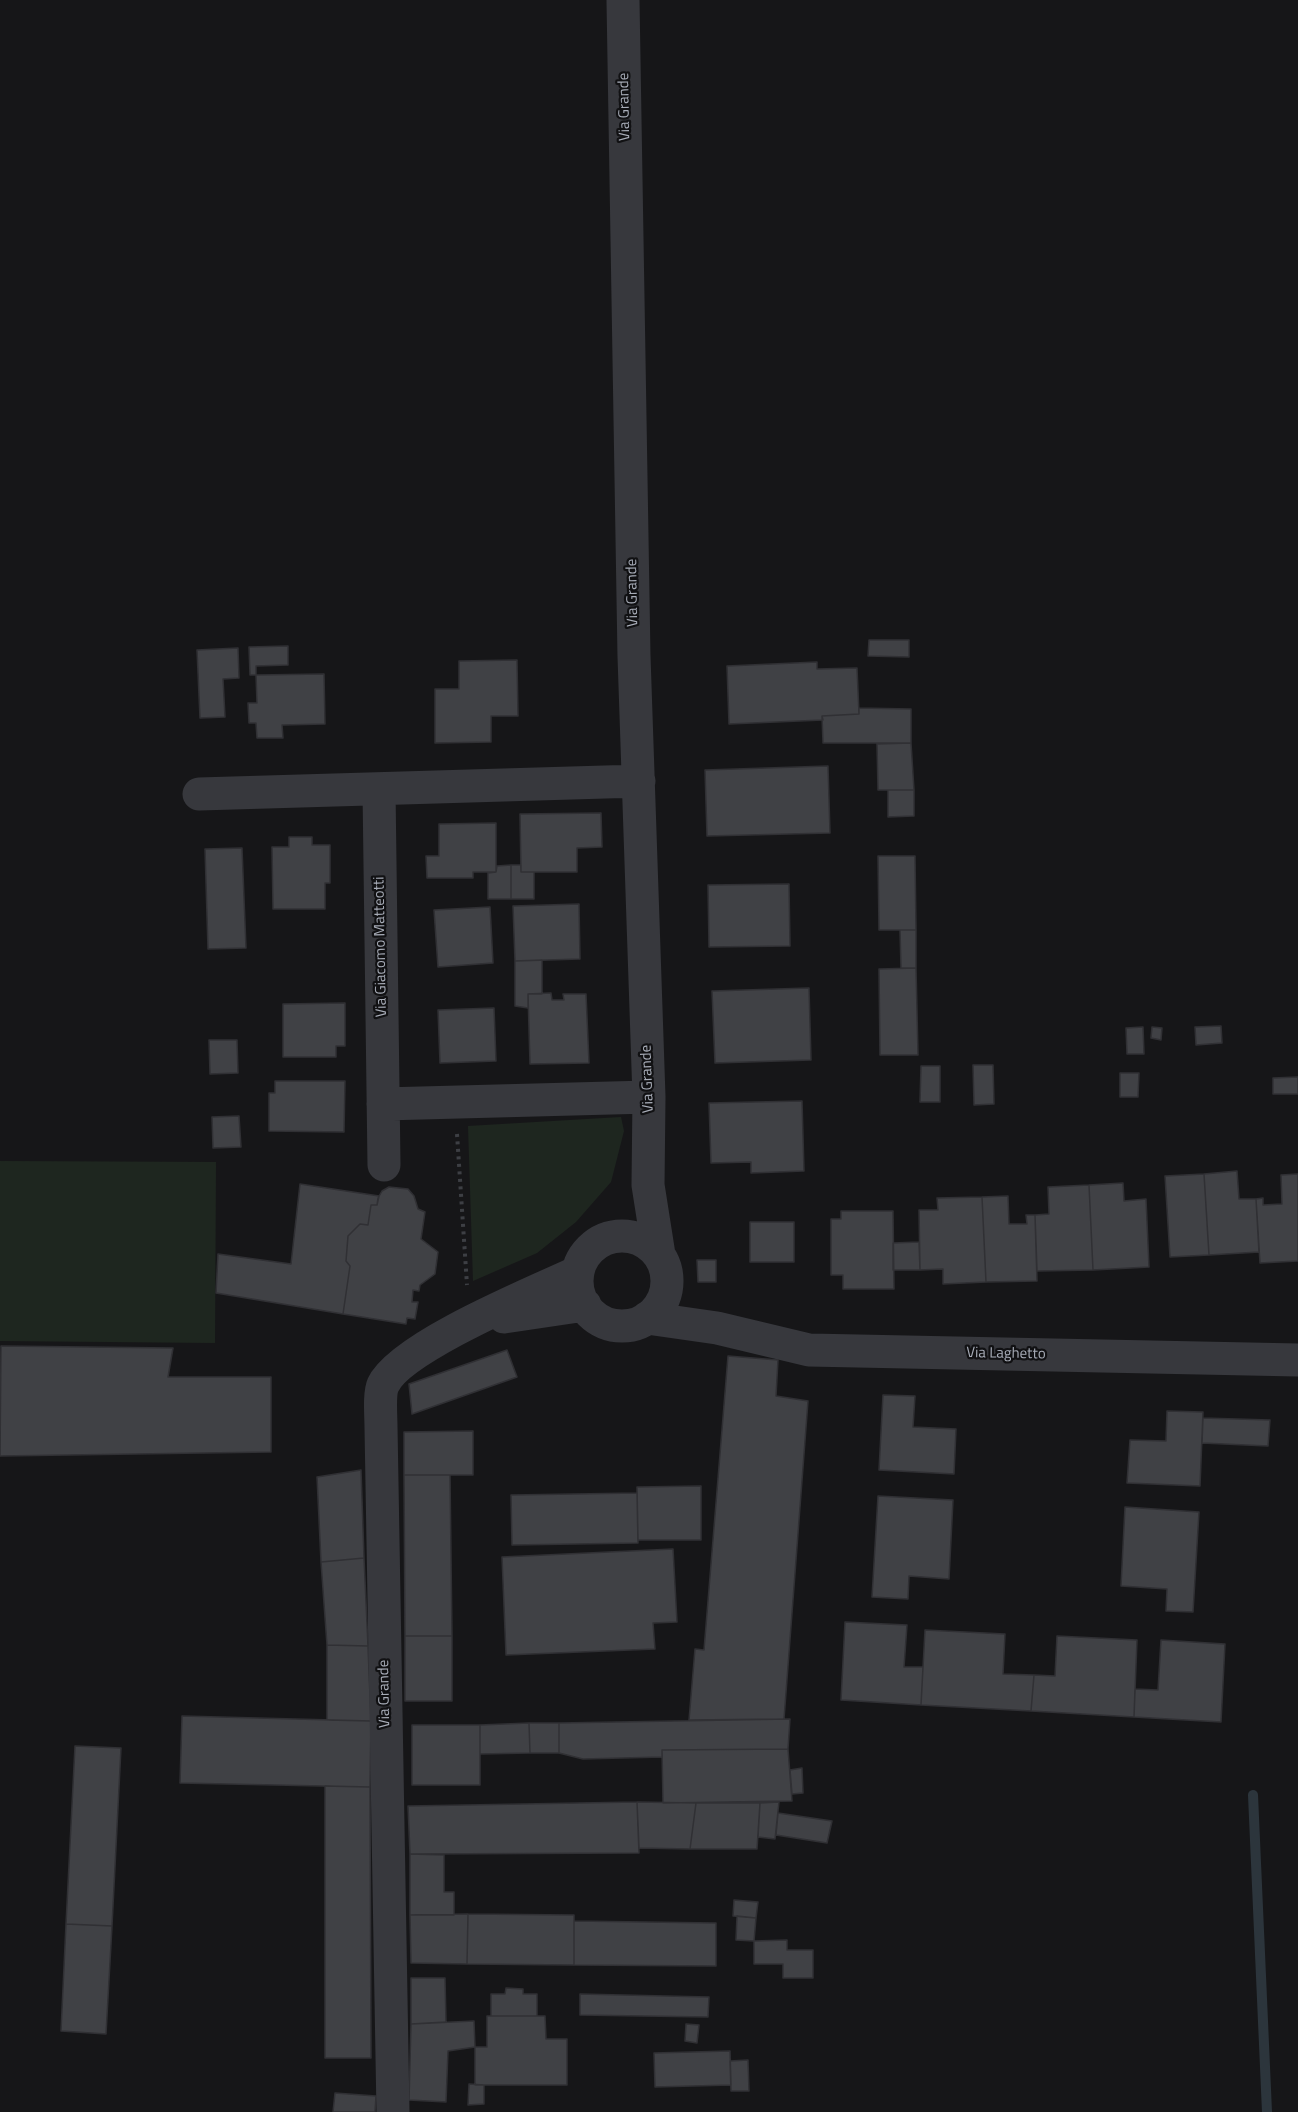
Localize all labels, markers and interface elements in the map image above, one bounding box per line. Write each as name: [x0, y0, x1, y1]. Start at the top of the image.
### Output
street label: Via Grande: [615, 73, 635, 141]
street label: Via Grande: [623, 559, 643, 627]
street label: Via Giacomo Matteotti: [371, 876, 391, 1018]
street label: Via Grande: [638, 1045, 658, 1113]
street label: Via Laghetto: [966, 1344, 1046, 1364]
street label: Via Grande: [375, 1660, 395, 1728]

